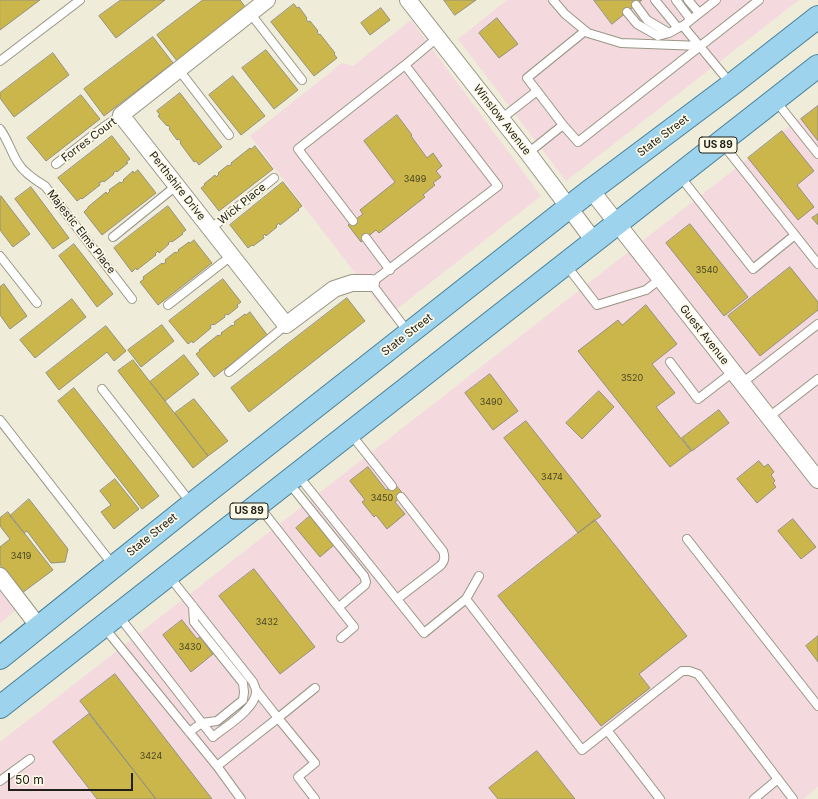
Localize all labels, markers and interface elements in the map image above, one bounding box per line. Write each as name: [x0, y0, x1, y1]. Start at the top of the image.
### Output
street label: Winslow Avenue: [470, 82, 534, 158]
street label: State Street: [635, 112, 691, 160]
street label: Forres Court: [59, 115, 119, 165]
road number: US 89: [699, 137, 737, 153]
street label: Perthshire Drive: [146, 149, 208, 223]
house number: 3499: [404, 174, 426, 184]
street label: Wick Place: [216, 181, 268, 227]
street label: Majestic Elms Place: [44, 187, 118, 277]
house number: 3540: [696, 265, 718, 275]
street label: Guest Avenue: [677, 302, 731, 368]
street label: State Street: [379, 311, 435, 359]
house number: 3520: [621, 373, 643, 383]
house number: 3490: [480, 397, 502, 407]
house number: 3474: [541, 472, 563, 482]
house number: 3450: [371, 493, 393, 503]
road number: US 89: [230, 503, 268, 519]
street label: State Street: [124, 511, 180, 559]
house number: 3419: [11, 551, 31, 561]
house number: 3432: [256, 617, 278, 627]
house number: 3430: [179, 642, 201, 652]
house number: 3424: [140, 751, 162, 761]
scale bar: [10, 765, 135, 791]
text: 50 m: [15, 772, 44, 787]

